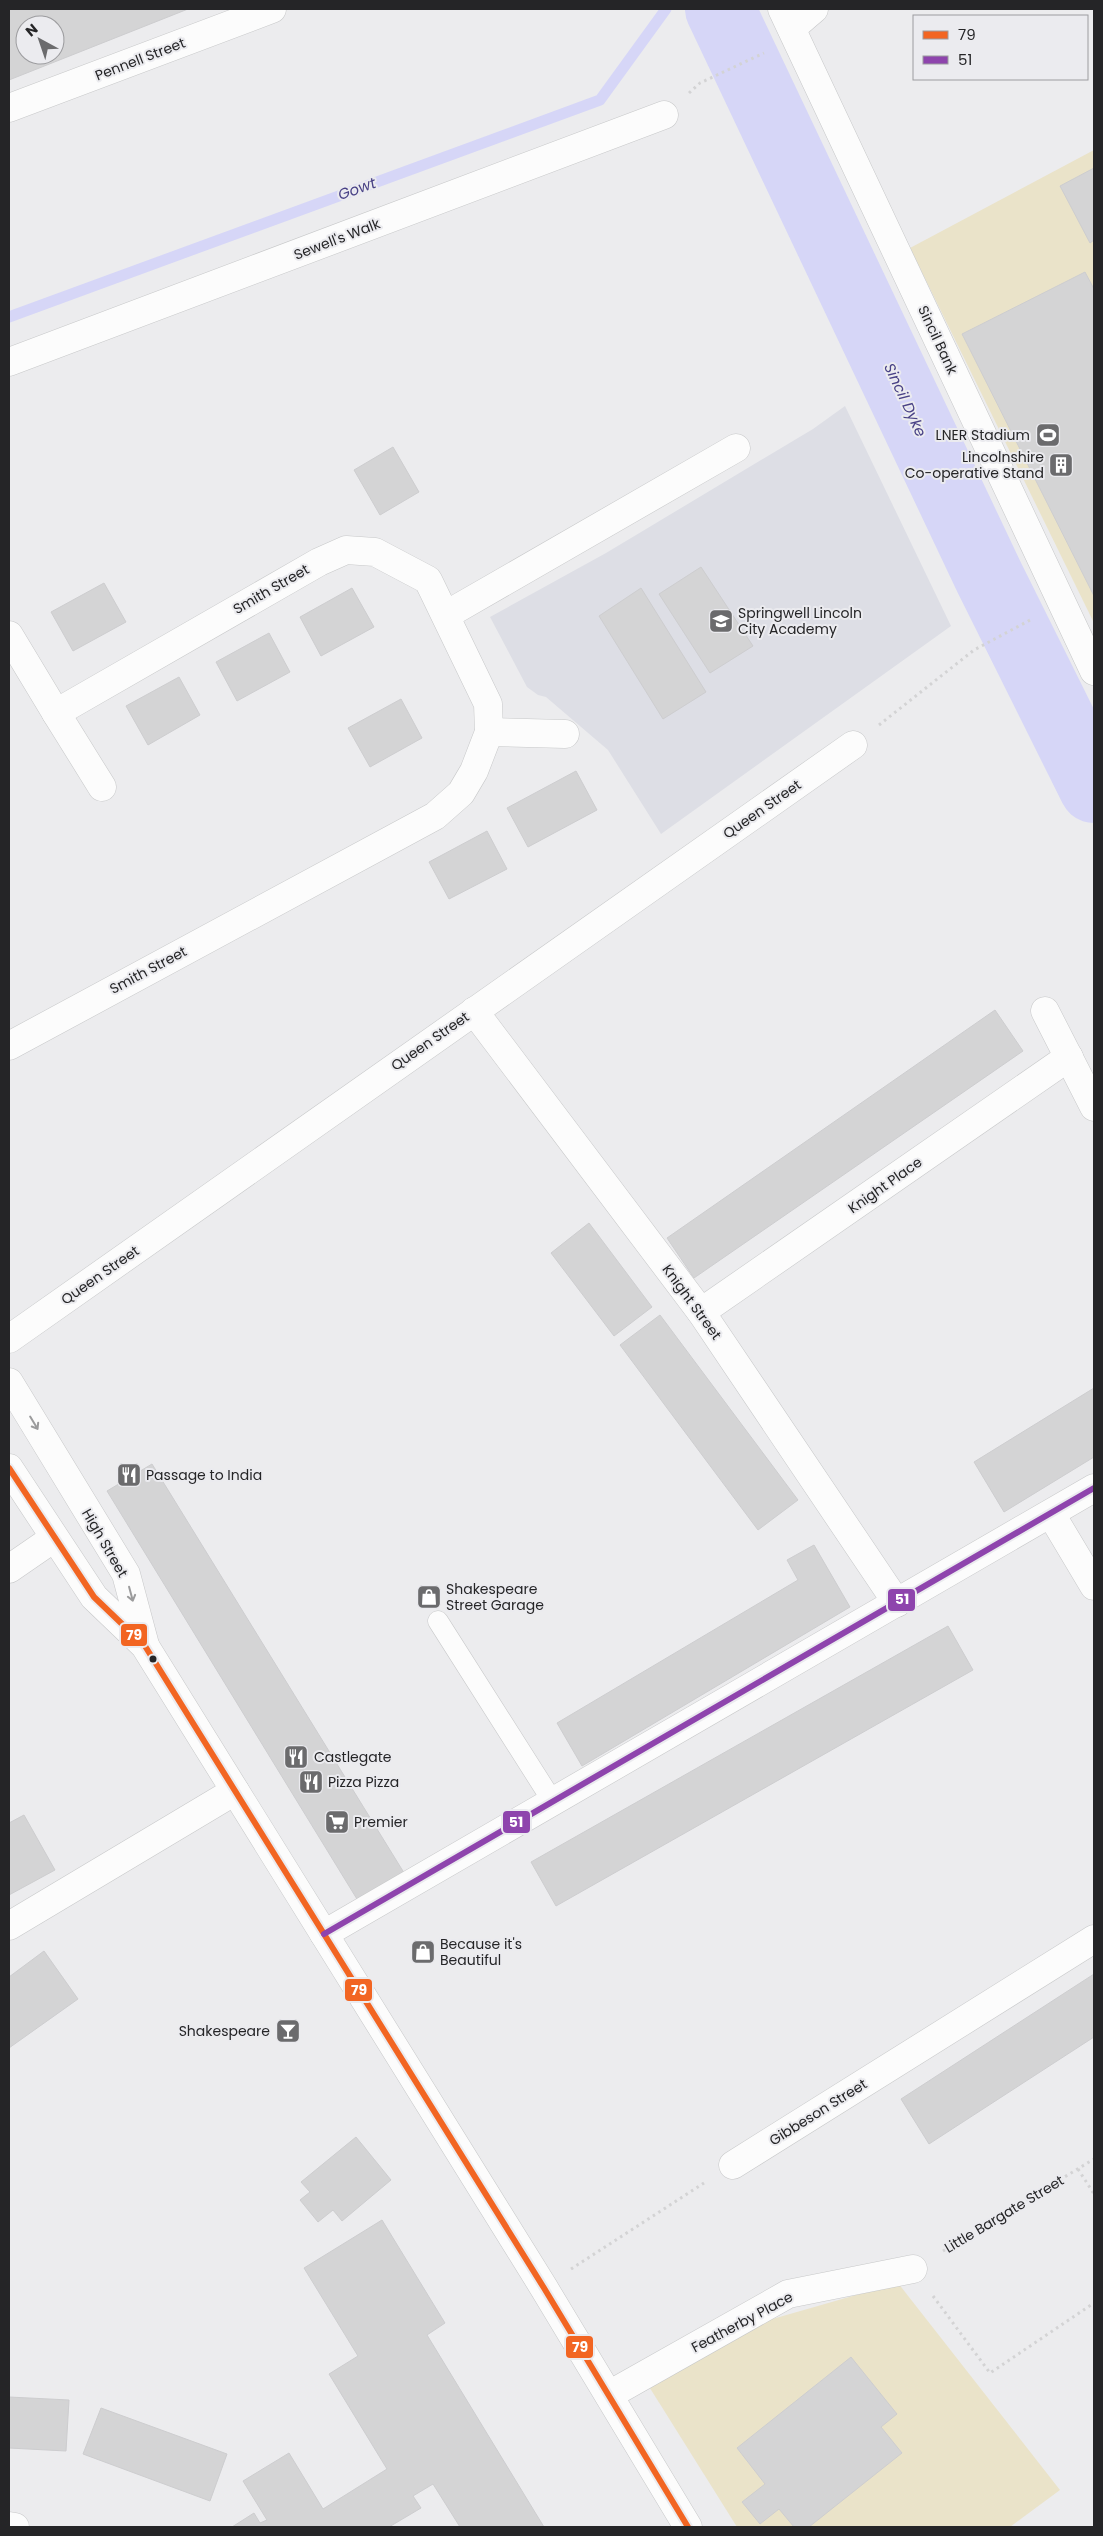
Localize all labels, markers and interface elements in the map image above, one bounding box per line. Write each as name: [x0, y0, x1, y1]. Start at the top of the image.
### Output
north arrow: [15, 15, 65, 65]
legend: [913, 15, 1088, 80]
text: N: [21, 19, 42, 41]
text: 79: [958, 24, 976, 45]
street label: Pennell Street: [92, 33, 188, 85]
text: 51: [958, 49, 972, 70]
water label: Gowt: [335, 172, 379, 205]
street label: Sewell's Walk: [291, 213, 384, 265]
street label: Sincil Bank: [913, 302, 963, 378]
water label: Sincil Dyke: [879, 360, 932, 440]
sports icon: LNER Stadium: [1035, 422, 1061, 448]
place label: LNER Stadium: [936, 425, 1030, 445]
place label: Lincolnshire Co-operative Stand: [905, 447, 1044, 483]
building icon: Lincolnshire Co-operative Stand: [1048, 452, 1074, 478]
street label: Smith Street: [229, 559, 313, 619]
place label: Springwell Lincoln City Academy: [738, 603, 862, 639]
school or university icon: Springwell Lincoln City Academy: [708, 608, 734, 634]
street label: Queen Street: [719, 775, 805, 843]
street label: Smith Street: [106, 941, 190, 999]
street label: Queen Street: [387, 1007, 473, 1075]
street label: Knight Place: [844, 1152, 926, 1218]
street label: Queen Street: [57, 1241, 143, 1309]
street label: Knight Street: [658, 1260, 726, 1344]
one-way arrow: [29, 1416, 39, 1430]
restaurant icon: Passage to India: [116, 1462, 142, 1488]
place label: Passage to India: [146, 1465, 262, 1485]
street label: High Street: [77, 1505, 133, 1581]
place label: Shakespeare Street Garage: [446, 1579, 544, 1615]
shop icon: Shakespeare Street Garage: [416, 1584, 442, 1610]
one-way arrow: [127, 1586, 136, 1602]
line badge: 51: [887, 1588, 916, 1612]
text: 51: [895, 1589, 909, 1609]
line badge: 79: [120, 1623, 148, 1647]
text: 79: [126, 1625, 142, 1645]
unlabelled marker: [148, 1654, 158, 1664]
restaurant icon: Castlegate: [283, 1744, 309, 1770]
place label: Castlegate: [314, 1747, 392, 1767]
restaurant icon: Pizza Pizza: [298, 1769, 324, 1795]
place label: Pizza Pizza: [328, 1772, 399, 1792]
supermarket icon: Premier: [324, 1809, 350, 1835]
line badge: 51: [502, 1810, 531, 1834]
place label: Premier: [354, 1812, 408, 1832]
text: 51: [509, 1812, 523, 1832]
place label: Because it's Beautiful: [440, 1934, 522, 1970]
shop icon: Because it's Beautiful: [410, 1939, 436, 1965]
line badge: 79: [344, 1978, 373, 2002]
text: 79: [351, 1980, 367, 2000]
bar icon: Shakespeare: [275, 2018, 301, 2044]
place label: Shakespeare: [179, 2021, 270, 2041]
street label: Gibbeson Street: [765, 2074, 871, 2150]
street label: Little Bargate Street: [940, 2170, 1068, 2258]
street label: Featherby Place: [688, 2287, 797, 2357]
line badge: 79: [565, 2335, 594, 2359]
text: 79: [572, 2337, 588, 2357]

